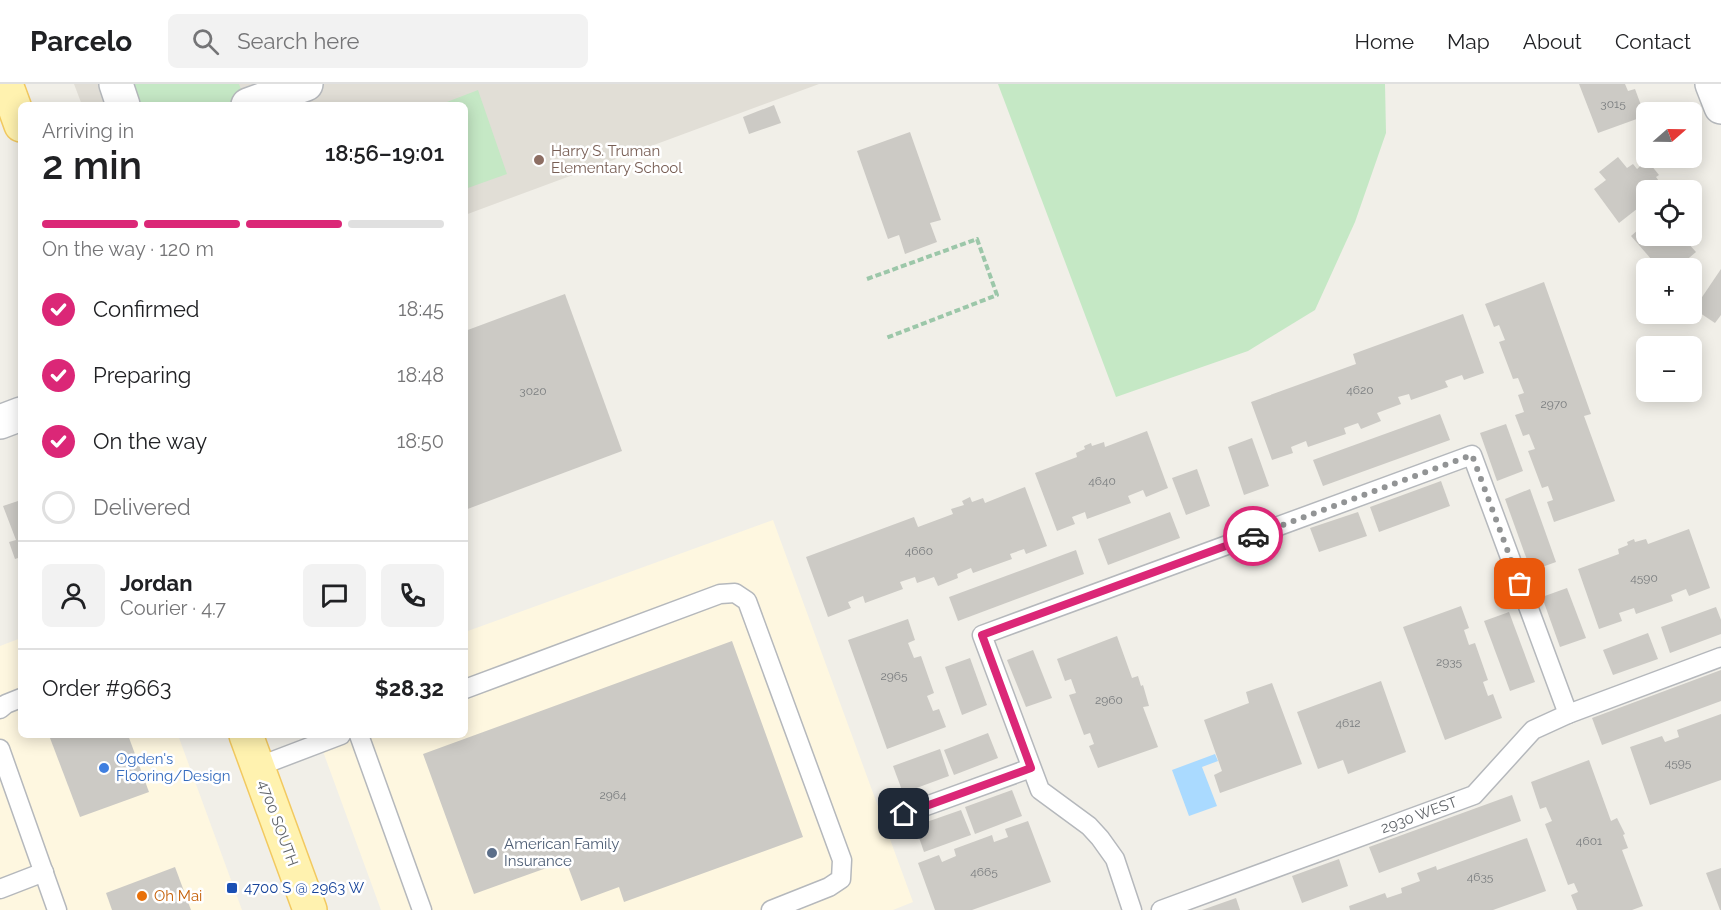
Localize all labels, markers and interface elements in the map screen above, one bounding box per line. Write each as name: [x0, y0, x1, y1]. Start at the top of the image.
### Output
search box: [168, 14, 588, 68]
text: Parcelo: [30, 25, 132, 58]
icon: search: [189, 25, 222, 58]
text: Search here: [237, 28, 359, 54]
text: Home: [1355, 29, 1414, 54]
text: Map: [1447, 29, 1490, 54]
text: About: [1523, 29, 1582, 54]
text: Contact: [1615, 29, 1691, 54]
house number: 3015: [1600, 97, 1626, 111]
north arrow: [1636, 102, 1702, 168]
map controls: [1636, 102, 1702, 402]
text: Arriving in: [42, 119, 134, 143]
text: 18:56–19:01: [325, 140, 444, 166]
text: 2 min: [42, 142, 142, 188]
place label: Harry S. Truman Elementary School: [551, 142, 683, 177]
marker: Harry S. Truman Elementary School: [532, 153, 546, 167]
button: locate: [1636, 180, 1702, 246]
text: On the way · 120 m: [42, 237, 214, 261]
button: +: [1636, 258, 1702, 324]
icon: check: [42, 293, 75, 326]
text: Confirmed: [93, 296, 200, 322]
text: 18:45: [398, 297, 444, 321]
button: −: [1636, 336, 1702, 402]
icon: check: [42, 359, 75, 392]
text: Preparing: [93, 362, 191, 388]
text: 18:48: [397, 363, 444, 387]
house number: 4620: [1346, 383, 1374, 397]
house number: 3020: [519, 384, 547, 398]
house number: 2970: [1541, 397, 1567, 411]
icon: check: [42, 425, 75, 458]
text: On the way: [93, 428, 207, 454]
text: 18:50: [397, 429, 444, 453]
house number: 4640: [1088, 474, 1116, 488]
text: Delivered: [93, 494, 191, 520]
courier: [1223, 506, 1283, 566]
icon: car: [1237, 520, 1270, 553]
house number: 4660: [905, 544, 933, 558]
pin: [1494, 558, 1545, 609]
button: person: [42, 564, 105, 627]
button: chat: [303, 564, 366, 627]
button: phone: [381, 564, 444, 627]
icon: bag: [1503, 567, 1536, 600]
text: Jordan: [120, 570, 192, 596]
house number: 4590: [1630, 571, 1658, 585]
text: Courier · 4.7: [120, 596, 226, 620]
house number: 2935: [1436, 655, 1463, 669]
house number: 2965: [880, 669, 908, 683]
text: Order #9663: [42, 675, 171, 701]
text: $28.32: [375, 675, 444, 701]
house number: 2960: [1095, 693, 1123, 707]
house number: 4612: [1335, 716, 1361, 730]
place label: Ogden's Flooring/Design: [116, 750, 230, 785]
house number: 4595: [1665, 756, 1692, 770]
marker: Ogden's Flooring/Design: [97, 761, 111, 775]
street label: 4700 SOUTH: [254, 778, 302, 868]
house number: 2964: [599, 788, 627, 802]
pin: [878, 788, 929, 839]
street label: 2930 WEST: [1378, 793, 1460, 837]
icon: home: [887, 797, 920, 830]
house number: 4601: [1576, 834, 1602, 848]
place label: American Family Insurance: [504, 835, 619, 870]
marker: American Family Insurance: [485, 846, 499, 860]
house number: 4665: [970, 865, 998, 879]
house number: 4635: [1467, 870, 1494, 884]
place label: 4700 S @ 2963 W: [244, 879, 365, 897]
marker: 4700 S @ 2963 W: [225, 881, 239, 895]
place label: Oh Mai: [154, 887, 202, 905]
marker: Oh Mai: [135, 889, 149, 903]

